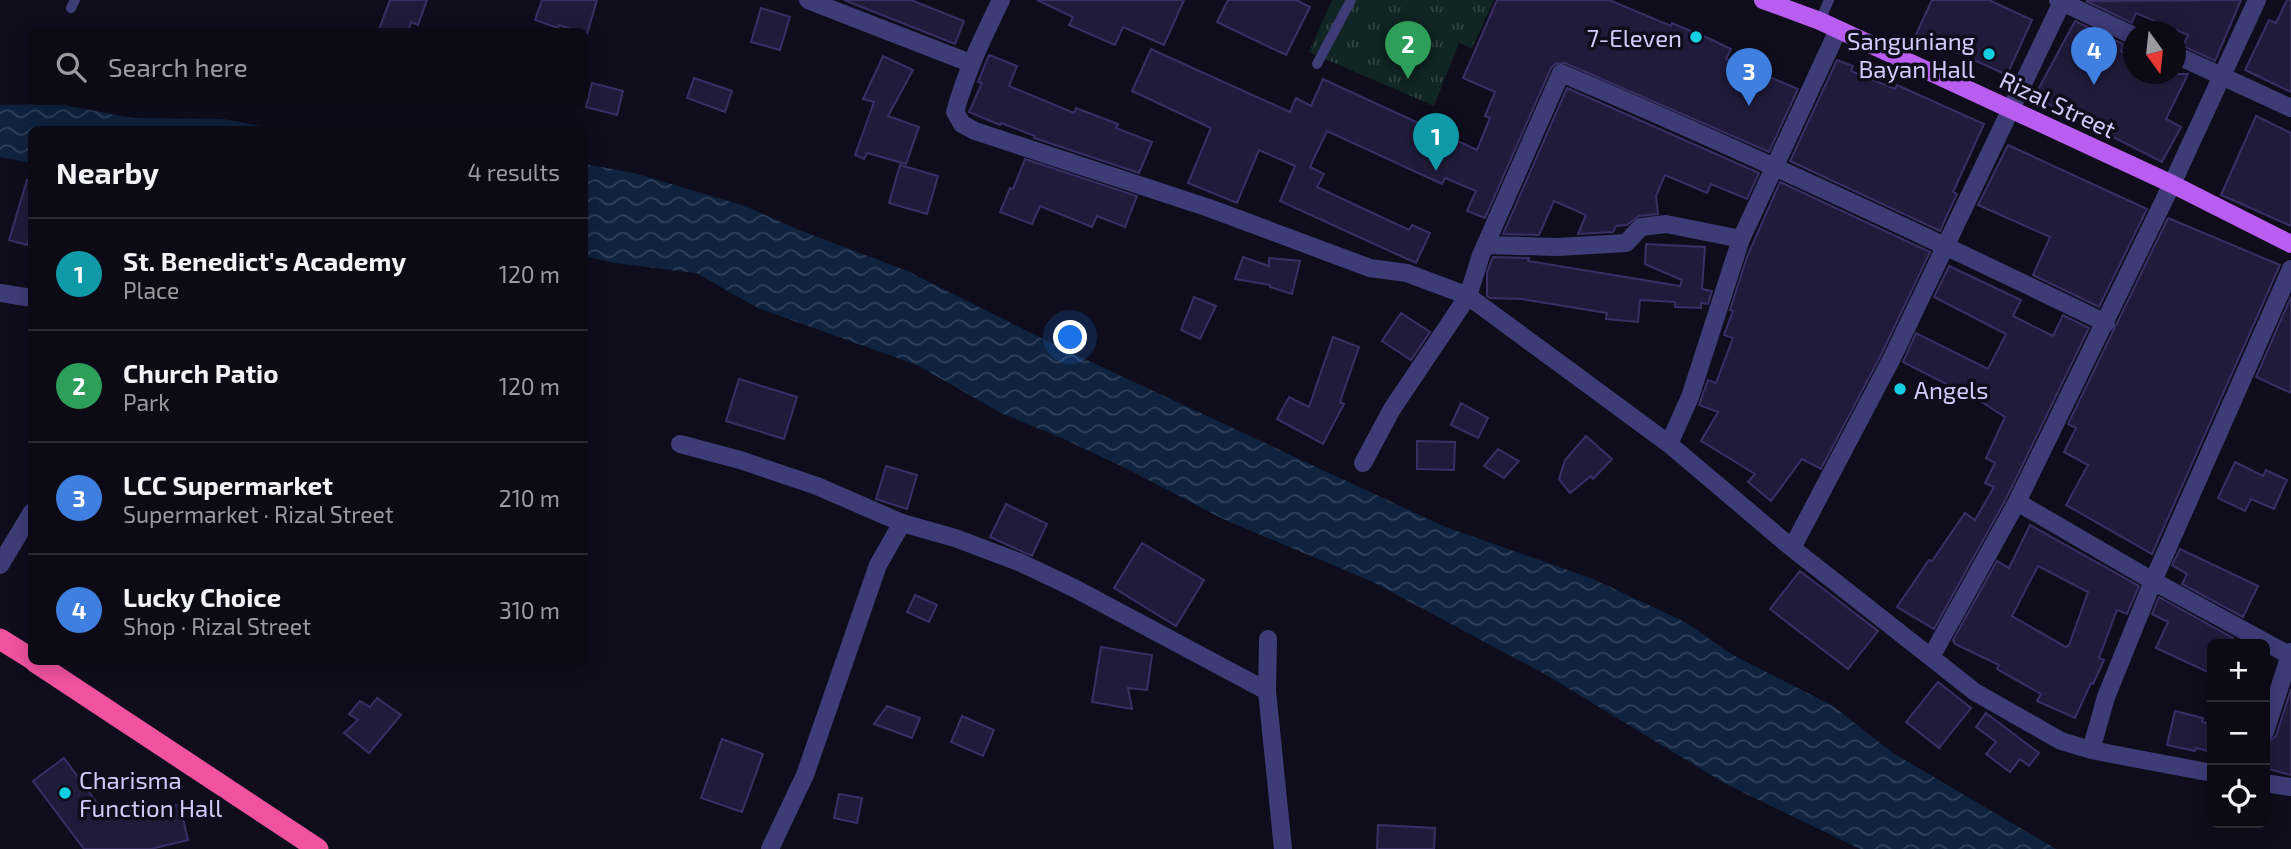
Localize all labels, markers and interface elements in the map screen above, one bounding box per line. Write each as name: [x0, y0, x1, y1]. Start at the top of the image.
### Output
pin: 2: [1385, 21, 1431, 79]
north arrow: [2123, 21, 2186, 84]
place label: 7-Eleven: [1587, 23, 1682, 52]
place label: Sanguniang Bayan Hall: [1847, 26, 1975, 83]
pin: 4: [2071, 27, 2117, 85]
search box: [28, 28, 588, 105]
marker: 7-Eleven: [1688, 29, 1704, 45]
marker: Sanguniang Bayan Hall: [1981, 46, 1997, 62]
icon: search: [52, 48, 90, 86]
pin: 3: [1726, 48, 1772, 106]
text: Search here: [108, 51, 248, 82]
street label: Rizal Street: [1995, 64, 2121, 144]
pin: 1: [1413, 113, 1459, 171]
text: Nearby: [56, 154, 159, 190]
text: 4 results: [468, 158, 560, 186]
text: St. Benedict's Academy: [123, 245, 406, 276]
text: 1: [74, 260, 84, 288]
text: 120 m: [499, 260, 560, 288]
text: Place: [123, 276, 179, 304]
your location: [1053, 320, 1087, 354]
text: Church Patio: [123, 357, 279, 388]
text: 2: [72, 372, 86, 400]
text: 120 m: [499, 372, 560, 400]
place label: Angels: [1914, 375, 1988, 404]
marker: Angels: [1892, 381, 1908, 397]
text: Park: [123, 388, 170, 416]
text: LCC Supermarket: [123, 469, 333, 500]
text: 3: [72, 484, 86, 512]
text: 210 m: [499, 484, 560, 512]
text: Supermarket · Rizal Street: [123, 500, 394, 528]
text: Lucky Choice: [123, 581, 281, 612]
text: 4: [72, 596, 86, 624]
text: 310 m: [499, 596, 560, 624]
text: Shop · Rizal Street: [123, 612, 311, 640]
map controls: [2207, 639, 2270, 828]
button: +: [2207, 639, 2270, 702]
button: −: [2207, 702, 2270, 765]
place label: Charisma Function Hall: [79, 765, 222, 822]
button: locate: [2207, 765, 2270, 828]
marker: Charisma Function Hall: [57, 785, 73, 801]

